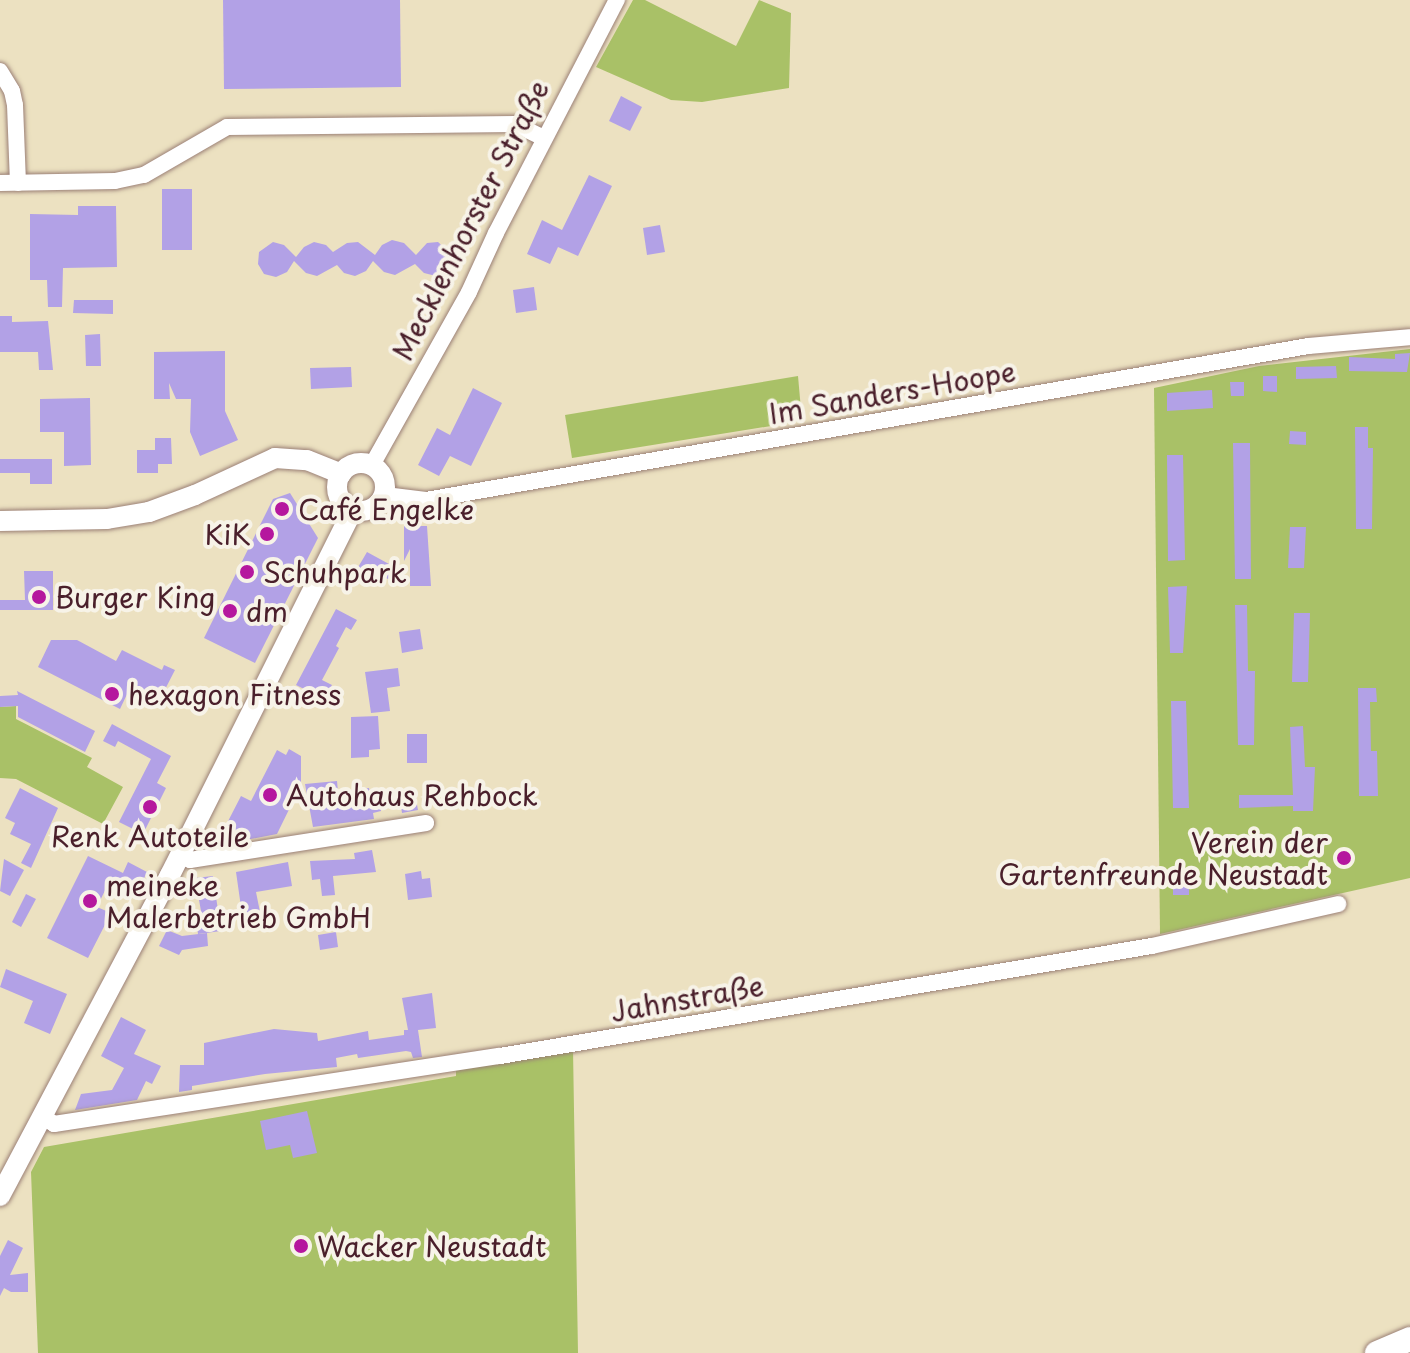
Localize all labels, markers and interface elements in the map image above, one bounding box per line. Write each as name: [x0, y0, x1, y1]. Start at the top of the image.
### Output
street label: Mecklenhorster Straße: [385, 74, 555, 366]
street label: Im Sanders-Hoope: [766, 354, 1018, 430]
place label: Café Engelke: [298, 492, 474, 526]
marker: Café Engelke: [273, 500, 291, 518]
place label: KiK: [204, 517, 251, 551]
marker: KiK: [258, 525, 276, 543]
place label: Schuhpark: [263, 555, 407, 589]
marker: Schuhpark: [238, 563, 256, 581]
place label: Burger King: [55, 580, 214, 614]
marker: Burger King: [30, 588, 48, 606]
place label: dm: [246, 594, 288, 628]
marker: dm: [221, 602, 239, 620]
place label: hexagon Fitness: [128, 677, 341, 711]
marker: hexagon Fitness: [103, 685, 121, 703]
place label: Autohaus Rehbock: [286, 778, 536, 812]
marker: Autohaus Rehbock: [261, 786, 279, 804]
marker: Renk Autoteile: [141, 798, 159, 816]
place label: Renk Autoteile: [50, 819, 250, 853]
place label: Verein der Gartenfreunde Neustadt: [1000, 825, 1328, 891]
marker: Verein der Gartenfreunde Neustadt: [1335, 849, 1353, 867]
place label: meineke Malerbetrieb GmbH: [106, 868, 371, 934]
marker: meineke Malerbetrieb GmbH: [81, 892, 99, 910]
street label: Jahnstraße: [608, 968, 766, 1028]
place label: Wacker Neustadt: [317, 1229, 549, 1263]
marker: Wacker Neustadt: [292, 1237, 310, 1255]

